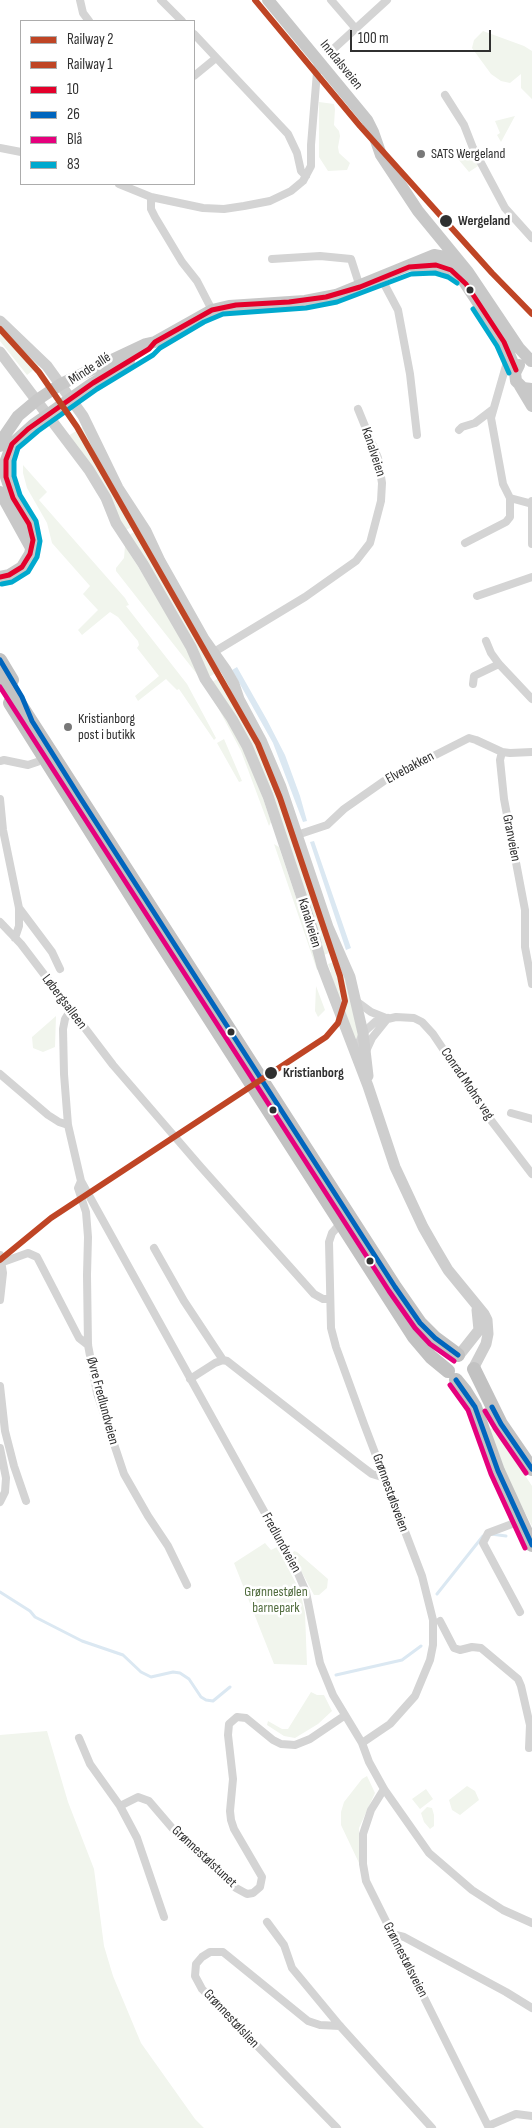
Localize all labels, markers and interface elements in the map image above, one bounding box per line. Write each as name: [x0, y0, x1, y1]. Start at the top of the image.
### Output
legend: [20, 20, 195, 185]
scale bar: [352, 20, 493, 52]
text: 100 m: [358, 29, 389, 48]
text: Railway 2: [67, 30, 113, 49]
street label: Inndalsveien: [316, 37, 366, 93]
text: Railway 1: [67, 55, 112, 74]
text: 10: [67, 80, 79, 99]
text: 26: [67, 105, 80, 124]
text: Blå: [67, 130, 82, 149]
place label: SATS Wergeland: [431, 146, 505, 162]
marker: SATS Wergeland: [415, 148, 427, 160]
text: 83: [67, 155, 80, 174]
marker: Wergeland: [438, 213, 454, 229]
place label: Wergeland: [458, 213, 510, 229]
unlabelled marker: [465, 285, 475, 295]
street label: Minde allé: [66, 349, 114, 389]
street label: Kanalveien: [357, 425, 389, 479]
place label: Kristianborg post i butikk: [78, 711, 135, 744]
marker: Kristianborg post i butikk: [62, 721, 74, 733]
street label: Elvebakken: [383, 748, 437, 788]
street label: Granveien: [498, 813, 524, 863]
street label: Kanalveien: [294, 896, 324, 950]
street label: Løbergsalleen: [38, 971, 90, 1033]
unlabelled marker: [226, 1027, 236, 1037]
street label: Conrad Mohrs veg: [437, 1045, 497, 1123]
marker: Kristianborg: [263, 1065, 279, 1081]
place label: Kristianborg: [283, 1065, 344, 1081]
unlabelled marker: [268, 1105, 278, 1115]
unlabelled marker: [365, 1256, 375, 1266]
street label: Øvre Fredlundveien: [82, 1355, 122, 1447]
street label: Grønnestølsveien: [368, 1452, 412, 1534]
street label: Fredlundveien: [258, 1510, 304, 1576]
park label: Grønnestølen barnepark: [244, 1584, 308, 1616]
street label: Grønnestølstunet: [168, 1823, 240, 1891]
street label: Grønnestølsveien: [379, 1920, 431, 2000]
street label: Grønnestølslien: [200, 1986, 262, 2052]

